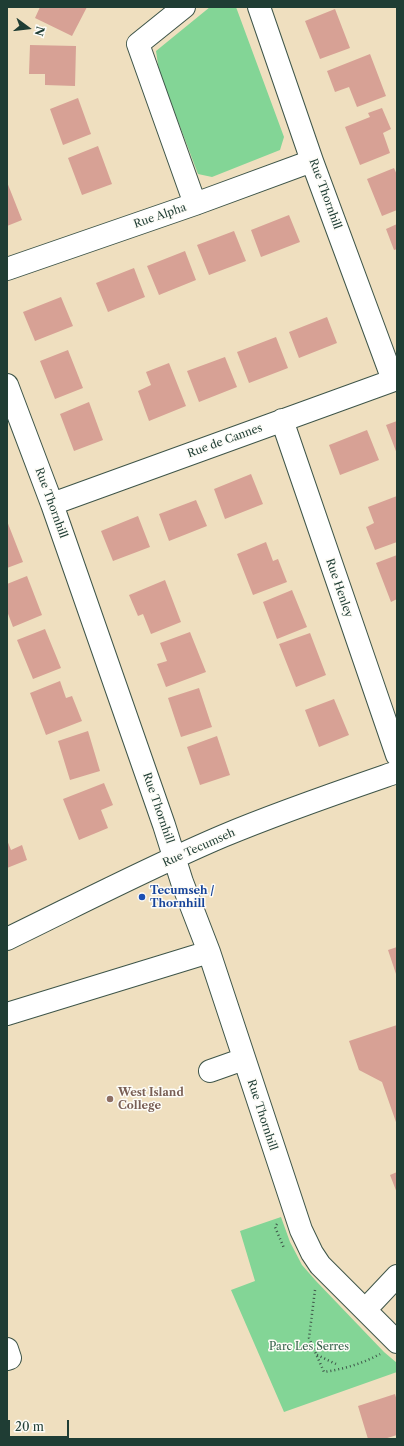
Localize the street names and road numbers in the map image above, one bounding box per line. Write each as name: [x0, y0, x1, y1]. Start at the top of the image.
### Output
street label: Rue Thornhill: [306, 157, 344, 231]
street label: Rue Alpha: [132, 201, 188, 231]
street label: Rue de Cannes: [186, 421, 264, 461]
street label: Rue Thornhill: [32, 466, 70, 540]
street label: Rue Henley: [323, 557, 355, 619]
street label: Rue Thornhill: [140, 771, 176, 845]
street label: Rue Tecumseh: [161, 826, 237, 870]
street label: Rue Thornhill: [244, 1078, 280, 1152]

